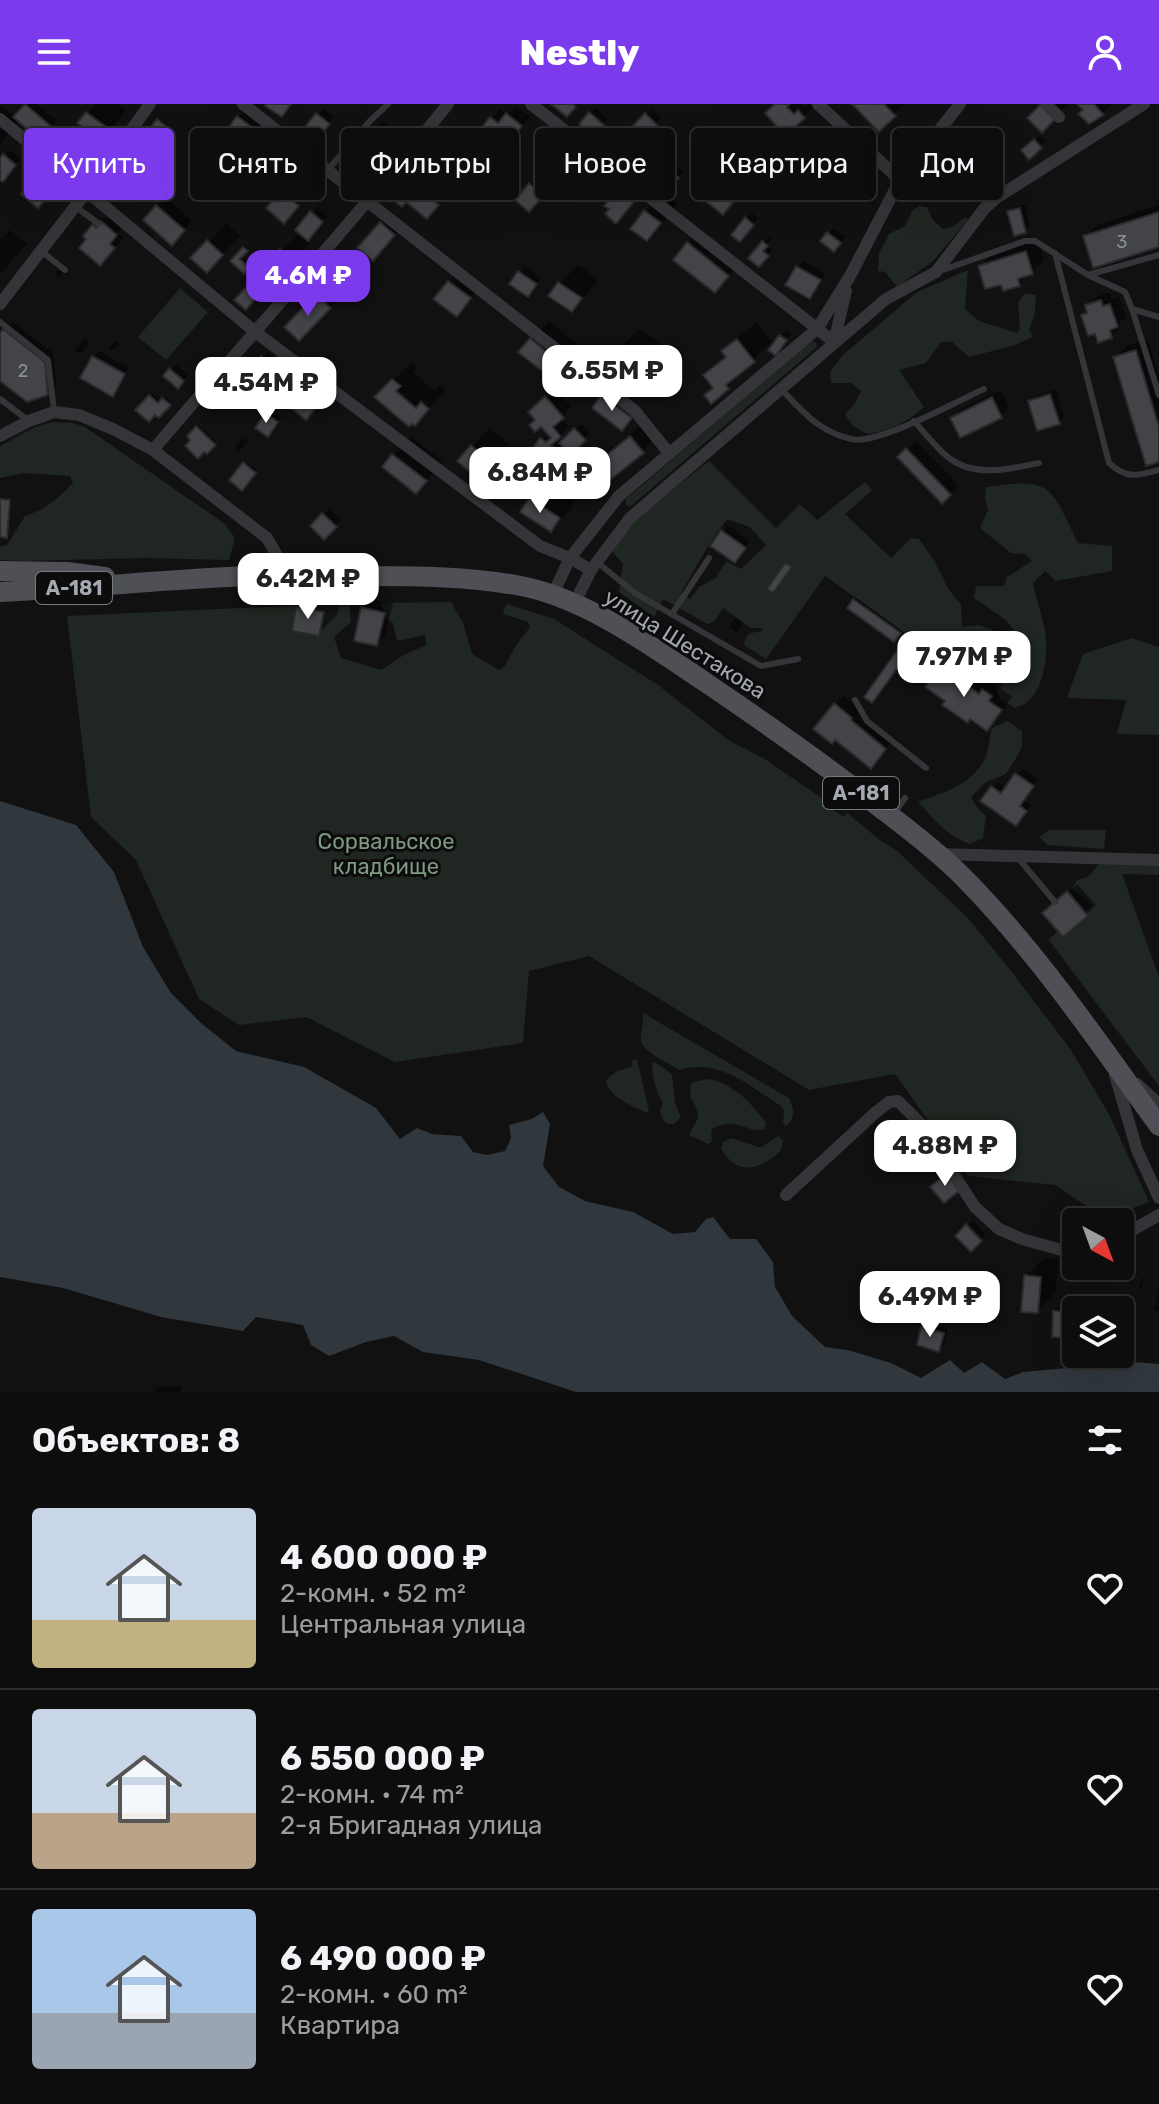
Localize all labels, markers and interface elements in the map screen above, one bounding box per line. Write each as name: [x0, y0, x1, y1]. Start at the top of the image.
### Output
icon: menu: [32, 30, 76, 74]
icon: person: [1083, 30, 1127, 74]
text: Nestly: [520, 31, 639, 74]
chip: Купить: [24, 128, 174, 200]
chip: Снять: [190, 128, 325, 200]
chip: Фильтры: [341, 128, 519, 200]
chip: Новое: [535, 128, 675, 200]
chip: Квартира: [691, 128, 876, 200]
chip: Дом: [892, 128, 1003, 200]
house number: 3: [1117, 231, 1127, 253]
pin: 4.6M ₽: [243, 250, 373, 318]
text: 4.6M ₽: [264, 260, 352, 291]
pin: 6.55M ₽: [538, 345, 686, 413]
text: 6.55M ₽: [560, 355, 664, 386]
pin: 4.54M ₽: [192, 357, 340, 425]
house number: 2: [18, 360, 28, 382]
text: 4.54M ₽: [213, 367, 319, 398]
pin: 6.84M ₽: [466, 447, 614, 515]
text: 6.84M ₽: [487, 457, 593, 488]
pin: 6.42M ₽: [234, 553, 382, 621]
text: 6.42M ₽: [256, 563, 360, 594]
road number: А-181: [36, 572, 112, 604]
street label: улица Шестакова: [599, 583, 771, 705]
pin: 7.97M ₽: [890, 631, 1038, 699]
text: 7.97M ₽: [915, 641, 1013, 672]
road number: А-181: [823, 777, 899, 809]
park label: Сорвальское кладбище: [317, 828, 455, 880]
pin: 4.88M ₽: [871, 1120, 1019, 1188]
text: 4.88M ₽: [892, 1130, 998, 1161]
north arrow: [1062, 1208, 1134, 1280]
map controls: [1062, 1208, 1134, 1368]
pin: 6.49M ₽: [856, 1271, 1004, 1339]
text: 6.49M ₽: [878, 1281, 982, 1312]
button: layers: [1062, 1296, 1134, 1368]
icon: filters: [1083, 1418, 1127, 1462]
text: Объектов: 8: [32, 1420, 240, 1461]
text: 4 600 000 ₽: [280, 1537, 487, 1578]
icon: home: [96, 1540, 192, 1636]
icon: heart: [1083, 1566, 1127, 1610]
text: 2-комн. · 52 m²: [280, 1578, 466, 1609]
text: Центральная улица: [280, 1609, 526, 1640]
text: 6 550 000 ₽: [280, 1738, 485, 1779]
icon: home: [96, 1741, 192, 1837]
icon: heart: [1083, 1767, 1127, 1811]
text: 2-комн. · 74 m²: [280, 1779, 464, 1810]
text: 2-я Бригадная улица: [280, 1810, 542, 1841]
text: 6 490 000 ₽: [280, 1938, 486, 1979]
icon: home: [96, 1941, 192, 2037]
icon: heart: [1083, 1967, 1127, 2011]
text: 2-комн. · 60 m²: [280, 1979, 467, 2010]
text: Квартира: [280, 2010, 400, 2041]

